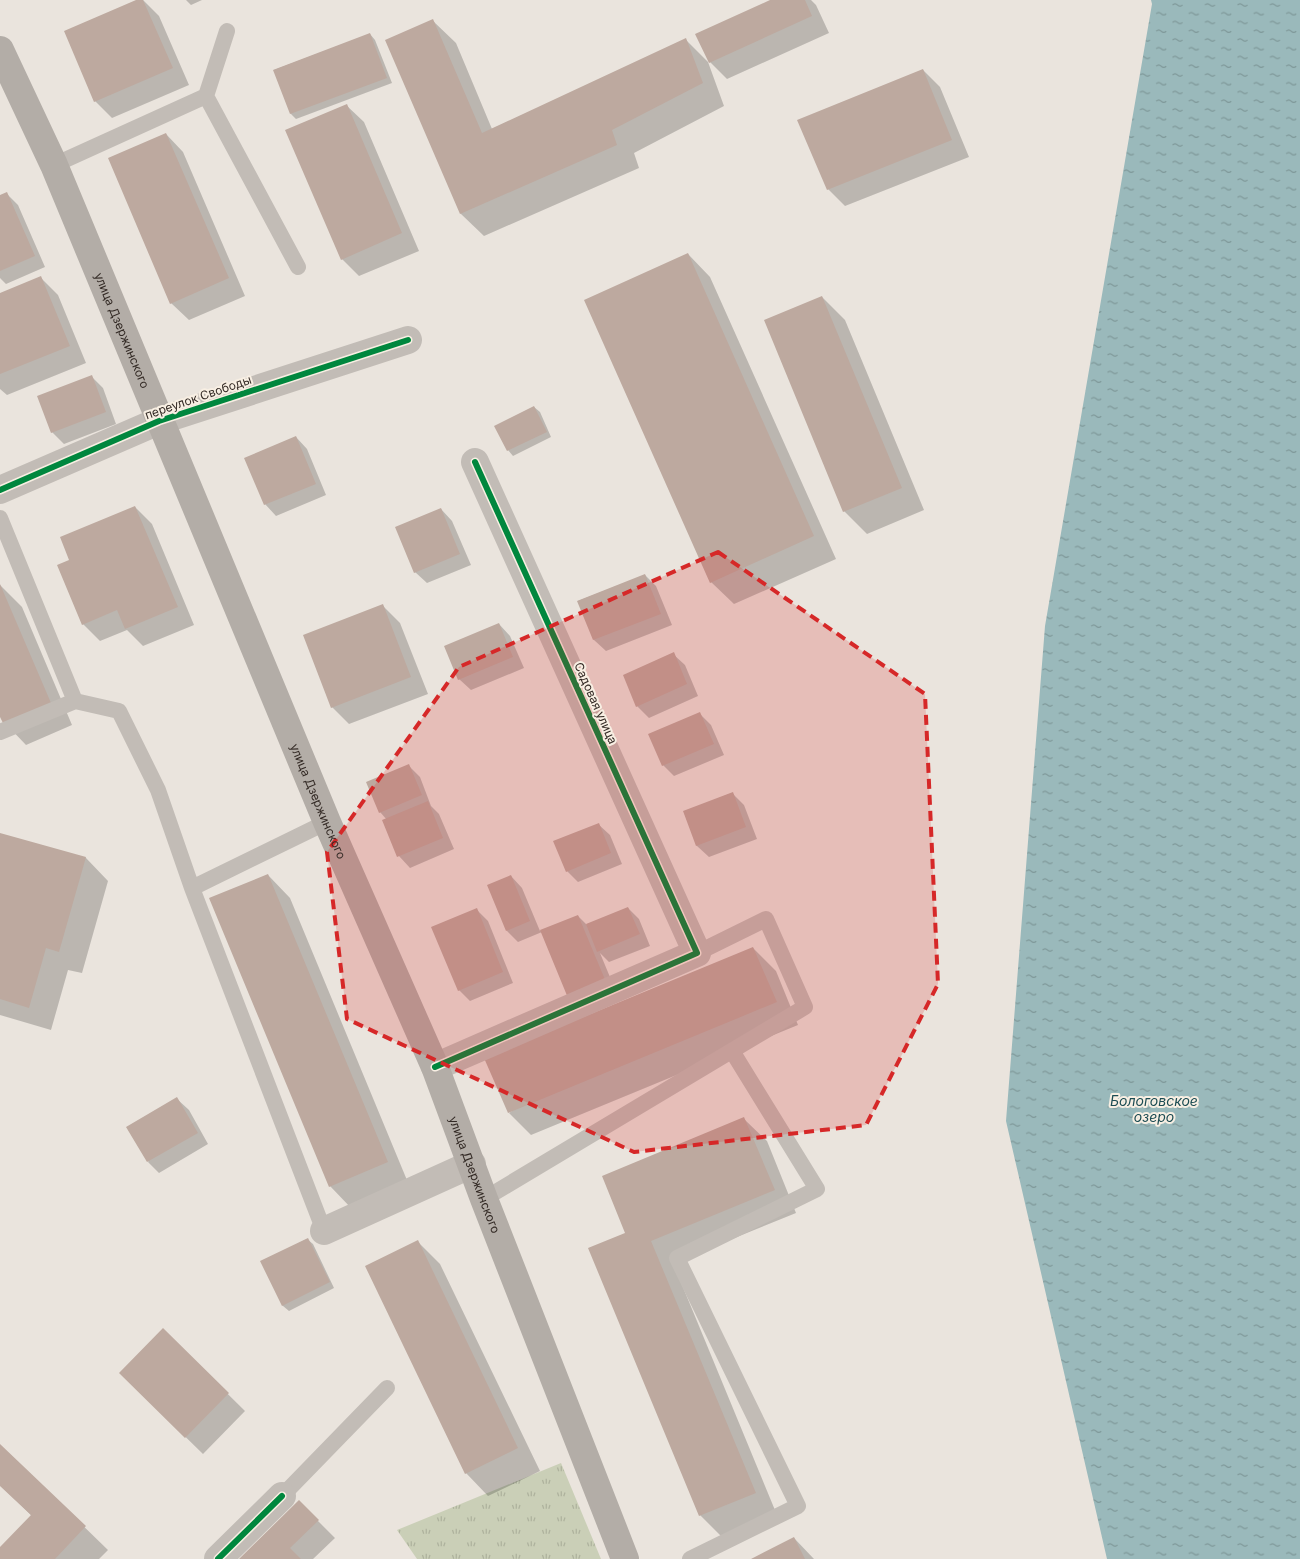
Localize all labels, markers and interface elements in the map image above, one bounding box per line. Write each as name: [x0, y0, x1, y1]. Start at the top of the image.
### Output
street label: улица Дзержинского: [92, 270, 153, 390]
street label: переулок Свободы: [143, 372, 253, 422]
street label: Садовая улица: [571, 660, 621, 746]
street label: улица Дзержинского: [288, 741, 350, 861]
water label: Бологовское озеро: [1110, 1092, 1198, 1125]
street label: улица Дзержинского: [446, 1114, 504, 1235]

